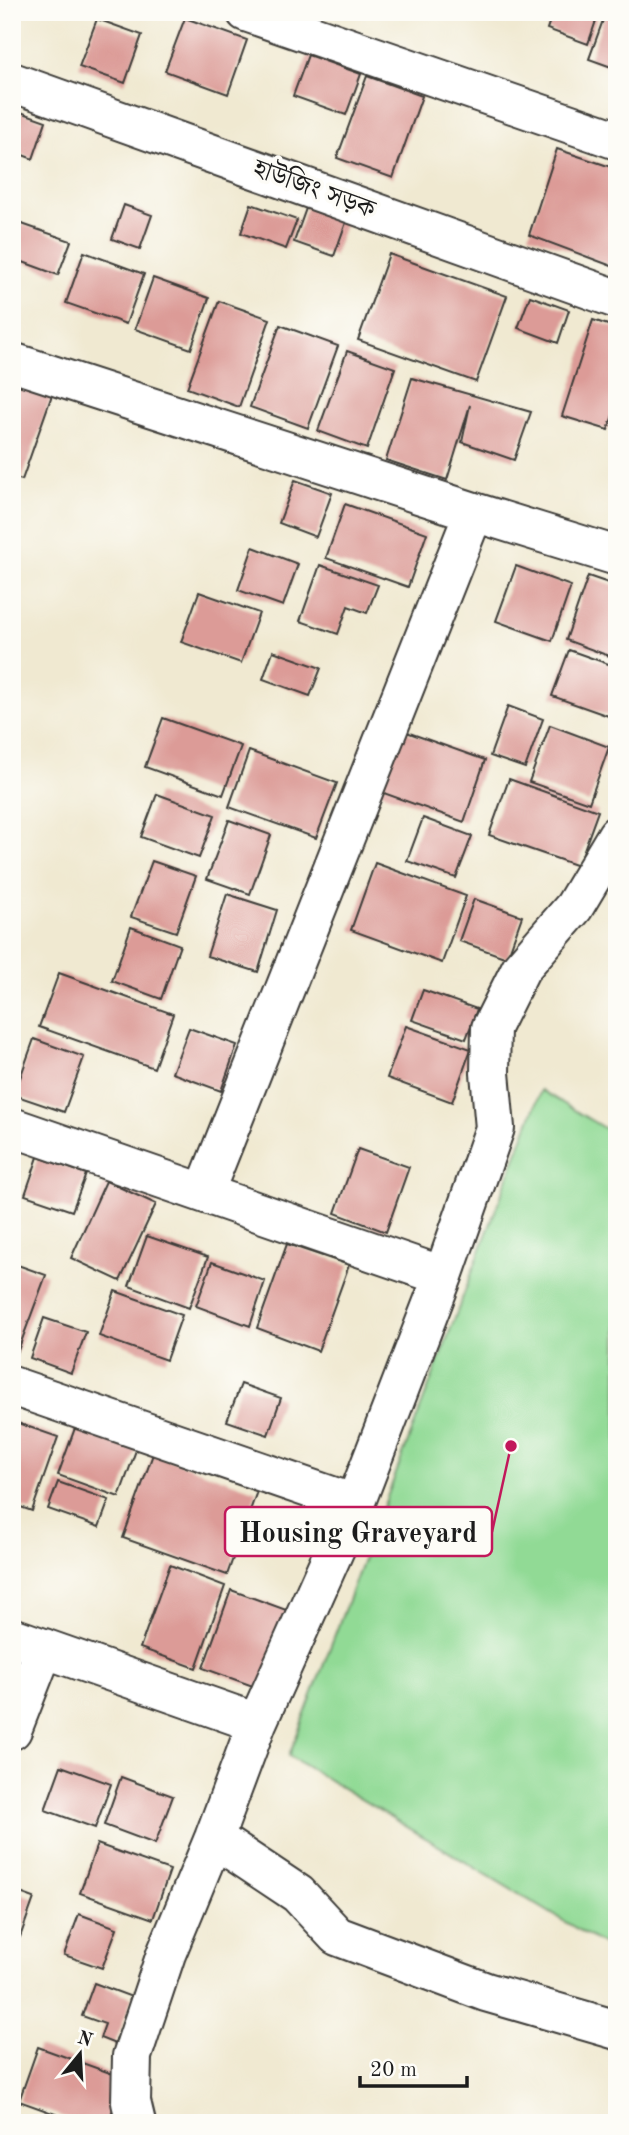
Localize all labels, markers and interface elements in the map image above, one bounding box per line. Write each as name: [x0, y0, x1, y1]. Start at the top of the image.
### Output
street label: হাউজিং সড়ক: [249, 152, 381, 225]
callout: Housing Graveyard: [225, 1507, 492, 1556]
text: Housing Graveyard: [239, 1521, 477, 1549]
north arrow: [46, 2020, 116, 2090]
text: N: [75, 2029, 95, 2052]
scale bar: [360, 2044, 466, 2088]
text: 20 m: [370, 2060, 417, 2081]

